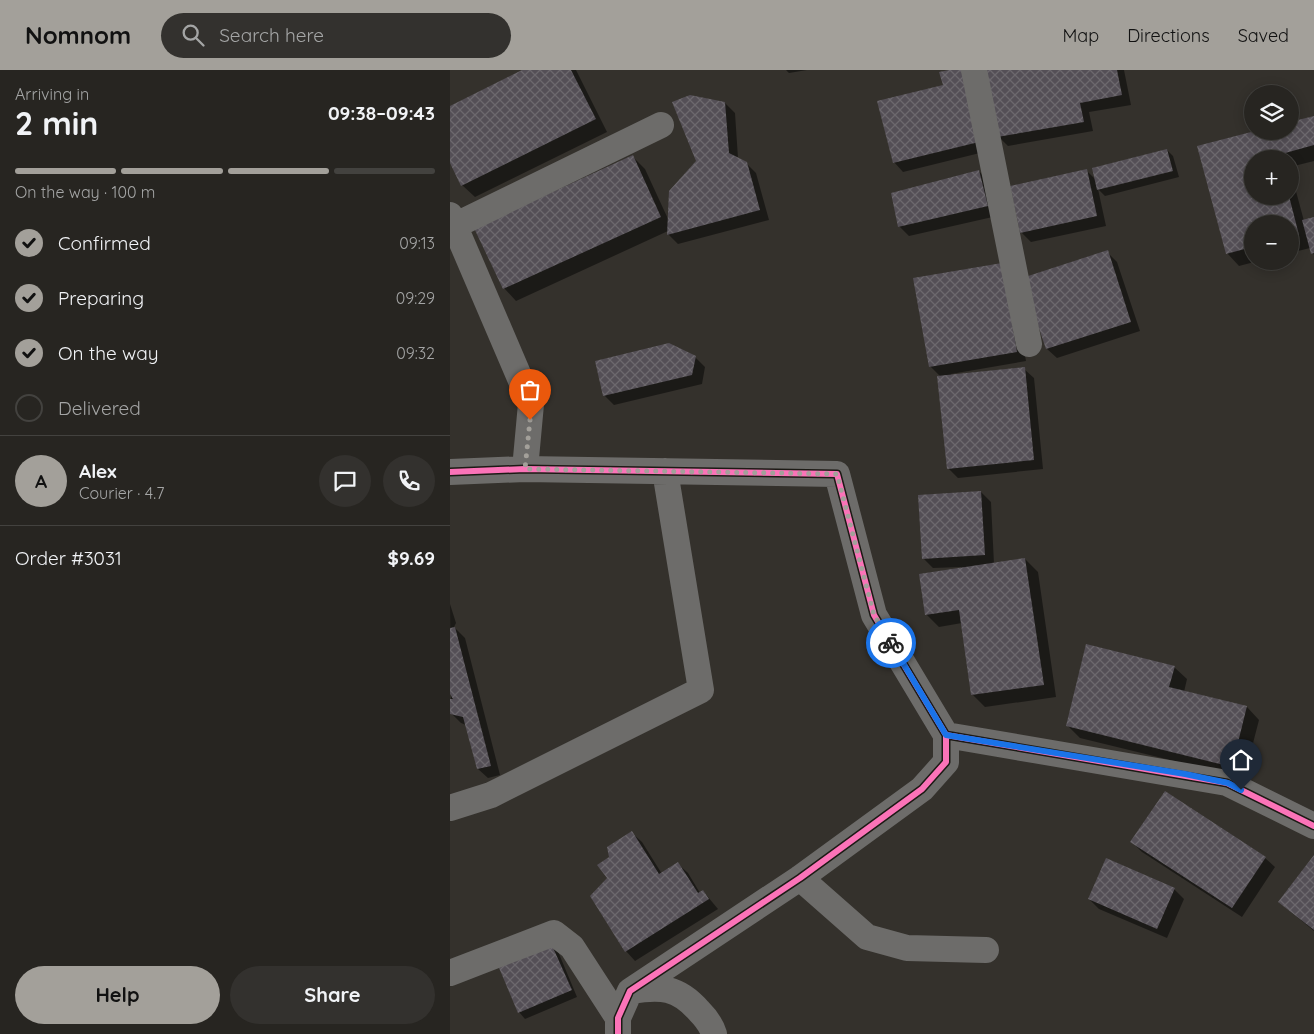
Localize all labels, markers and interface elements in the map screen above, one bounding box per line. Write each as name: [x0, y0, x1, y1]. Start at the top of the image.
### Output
search box: [161, 13, 511, 58]
text: Nomnom: [25, 20, 131, 50]
icon: search: [179, 21, 207, 49]
text: Search here: [219, 23, 324, 47]
text: Map: [1062, 24, 1099, 47]
text: Directions: [1127, 24, 1210, 47]
text: Saved: [1238, 24, 1289, 47]
text: Arriving in: [15, 84, 89, 104]
map controls: [1244, 85, 1299, 270]
button: layers: [1244, 85, 1299, 140]
text: 09:38–09:43: [328, 101, 435, 125]
text: 2 min: [15, 103, 98, 143]
button: +: [1244, 150, 1299, 205]
text: On the way · 100 m: [15, 182, 155, 202]
button: −: [1244, 215, 1299, 270]
icon: check: [15, 229, 43, 257]
text: Confirmed: [58, 231, 151, 255]
text: 09:13: [399, 233, 435, 253]
icon: check: [15, 284, 43, 312]
text: Preparing: [58, 286, 144, 310]
text: 09:29: [396, 288, 435, 308]
icon: check: [15, 339, 43, 367]
text: On the way: [58, 341, 159, 365]
text: 09:32: [396, 343, 435, 363]
pin: [509, 369, 551, 420]
icon: bag: [516, 376, 544, 404]
text: Delivered: [58, 396, 141, 420]
button: chat: [319, 455, 371, 507]
button: phone: [383, 455, 435, 507]
text: Alex: [79, 459, 117, 483]
text: A: [35, 469, 47, 493]
text: Courier · 4.7: [79, 483, 164, 503]
text: Order #3031: [15, 546, 122, 570]
text: $9.69: [388, 546, 435, 570]
courier: [866, 618, 916, 668]
icon: bike: [877, 629, 905, 657]
pin: [1220, 739, 1262, 790]
icon: home: [1227, 746, 1255, 774]
button: Help: [15, 966, 220, 1024]
button: Share: [230, 966, 435, 1024]

